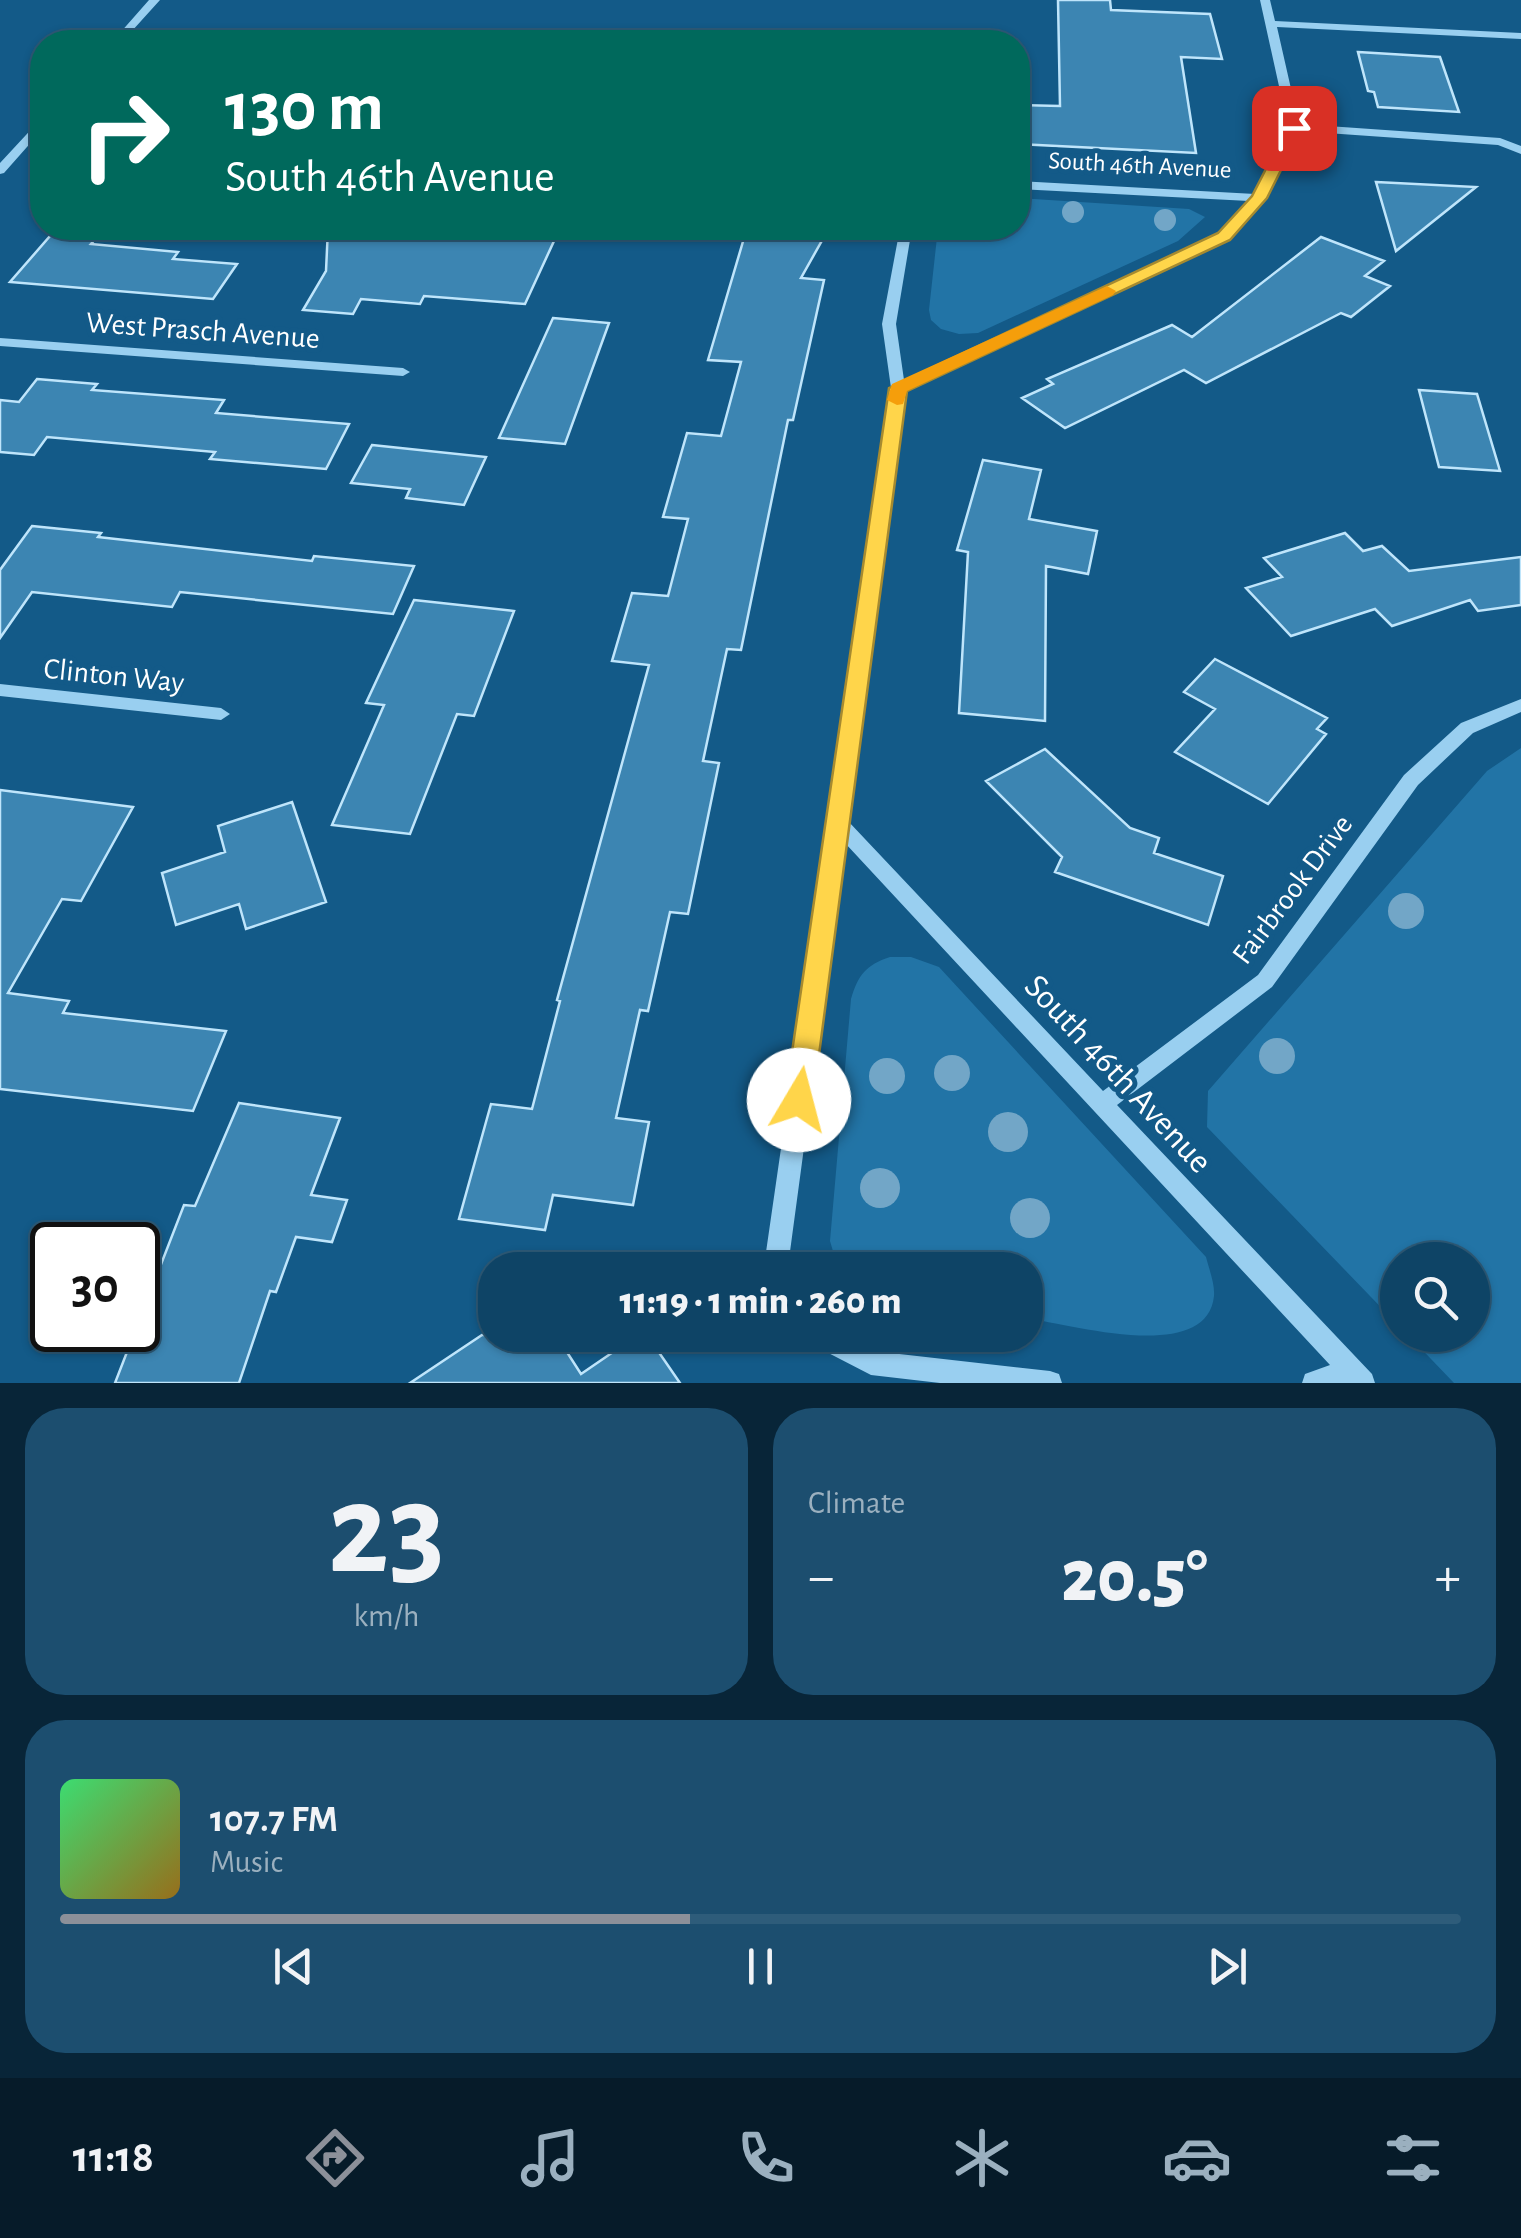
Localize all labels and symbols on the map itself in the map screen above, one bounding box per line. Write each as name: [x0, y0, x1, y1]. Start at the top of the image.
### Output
pin: [1252, 86, 1337, 171]
street label: South 46th Avenue: [1048, 148, 1232, 183]
street label: West Prasch Avenue: [85, 308, 321, 354]
street label: Clinton Way: [42, 654, 186, 698]
street label: Fairbrook Drive: [1227, 809, 1358, 970]
street label: South 46th Avenue: [1018, 968, 1218, 1180]
position arrow: [747, 1048, 851, 1152]
speed limit sign: 30: [30, 1222, 160, 1352]

